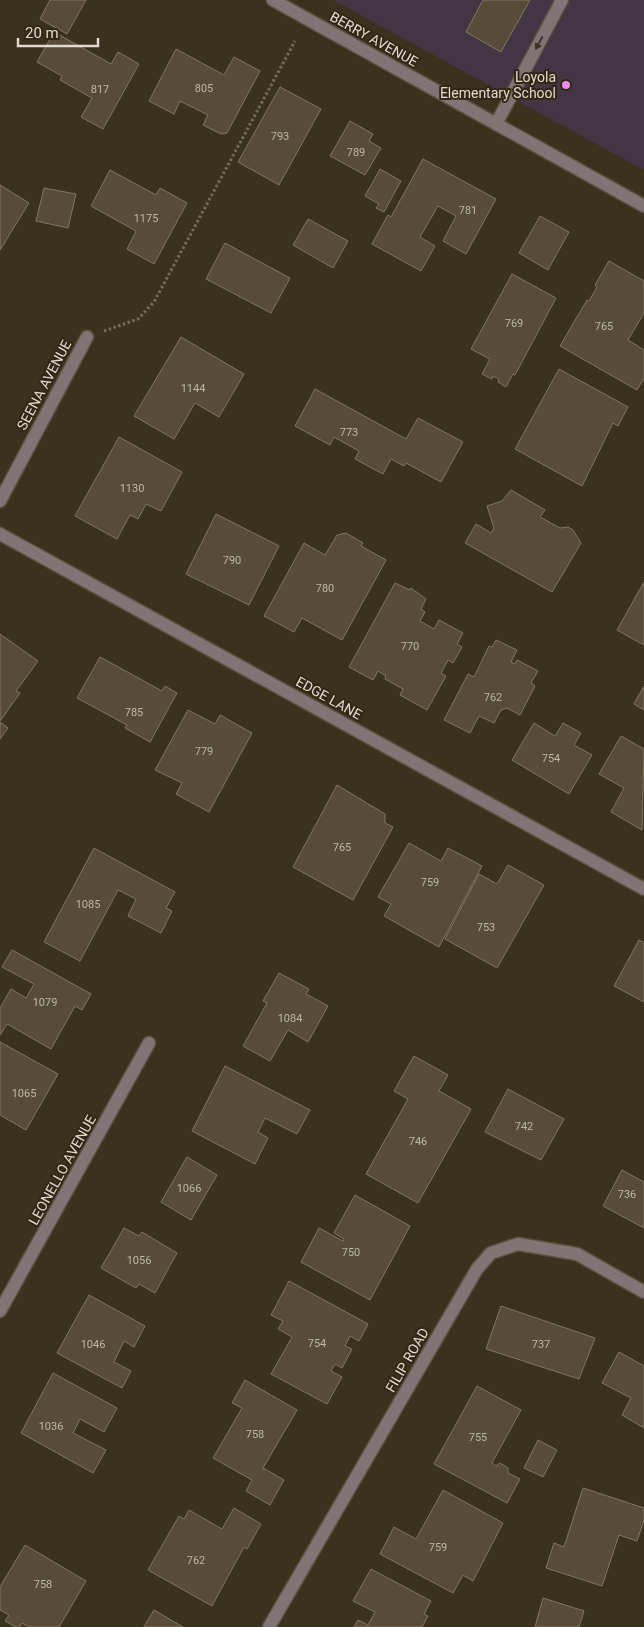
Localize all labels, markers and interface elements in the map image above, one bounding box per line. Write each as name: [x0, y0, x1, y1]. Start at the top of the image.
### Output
street label: BERRY AVENUE: [327, 8, 421, 70]
scale bar: [18, 15, 98, 47]
text: 20 m: [25, 24, 59, 42]
one-way arrow: [534, 36, 543, 50]
place label: Loyola Elementary School: [440, 69, 556, 101]
marker: Loyola Elementary School: [560, 79, 572, 91]
house number: 805: [195, 82, 213, 95]
house number: 817: [91, 83, 109, 96]
house number: 793: [271, 130, 289, 143]
house number: 789: [347, 146, 365, 159]
house number: 781: [459, 204, 477, 217]
house number: 1175: [134, 212, 158, 225]
house number: 769: [505, 317, 523, 330]
house number: 765: [595, 320, 613, 333]
street label: SEENA AVENUE: [14, 337, 74, 433]
house number: 1144: [181, 382, 205, 395]
house number: 773: [340, 426, 358, 439]
house number: 1130: [120, 482, 144, 495]
house number: 790: [223, 554, 241, 567]
house number: 780: [316, 582, 334, 595]
house number: 770: [401, 640, 419, 653]
street label: EDGE LANE: [293, 673, 365, 723]
house number: 762: [484, 691, 502, 704]
house number: 785: [125, 706, 143, 719]
house number: 779: [195, 745, 213, 758]
house number: 754: [542, 752, 560, 765]
house number: 765: [333, 841, 351, 854]
house number: 759: [421, 876, 439, 889]
house number: 1085: [76, 898, 100, 911]
house number: 753: [477, 921, 495, 934]
house number: 1079: [33, 996, 57, 1009]
house number: 1084: [278, 1012, 302, 1025]
house number: 1065: [12, 1087, 36, 1100]
street label: LEONELLO AVENUE: [25, 1112, 99, 1228]
house number: 742: [515, 1120, 533, 1133]
house number: 746: [409, 1135, 427, 1148]
house number: 1066: [177, 1182, 201, 1195]
house number: 736: [618, 1188, 636, 1201]
house number: 750: [342, 1246, 360, 1259]
house number: 1056: [127, 1254, 151, 1267]
street label: FILIP ROAD: [382, 1325, 432, 1395]
house number: 754: [308, 1337, 326, 1350]
house number: 1046: [81, 1338, 105, 1351]
house number: 737: [532, 1338, 550, 1351]
house number: 1036: [39, 1420, 63, 1433]
house number: 758: [246, 1428, 264, 1441]
house number: 755: [469, 1431, 487, 1444]
house number: 759: [429, 1541, 447, 1554]
house number: 762: [187, 1554, 205, 1567]
house number: 758: [34, 1578, 52, 1591]

